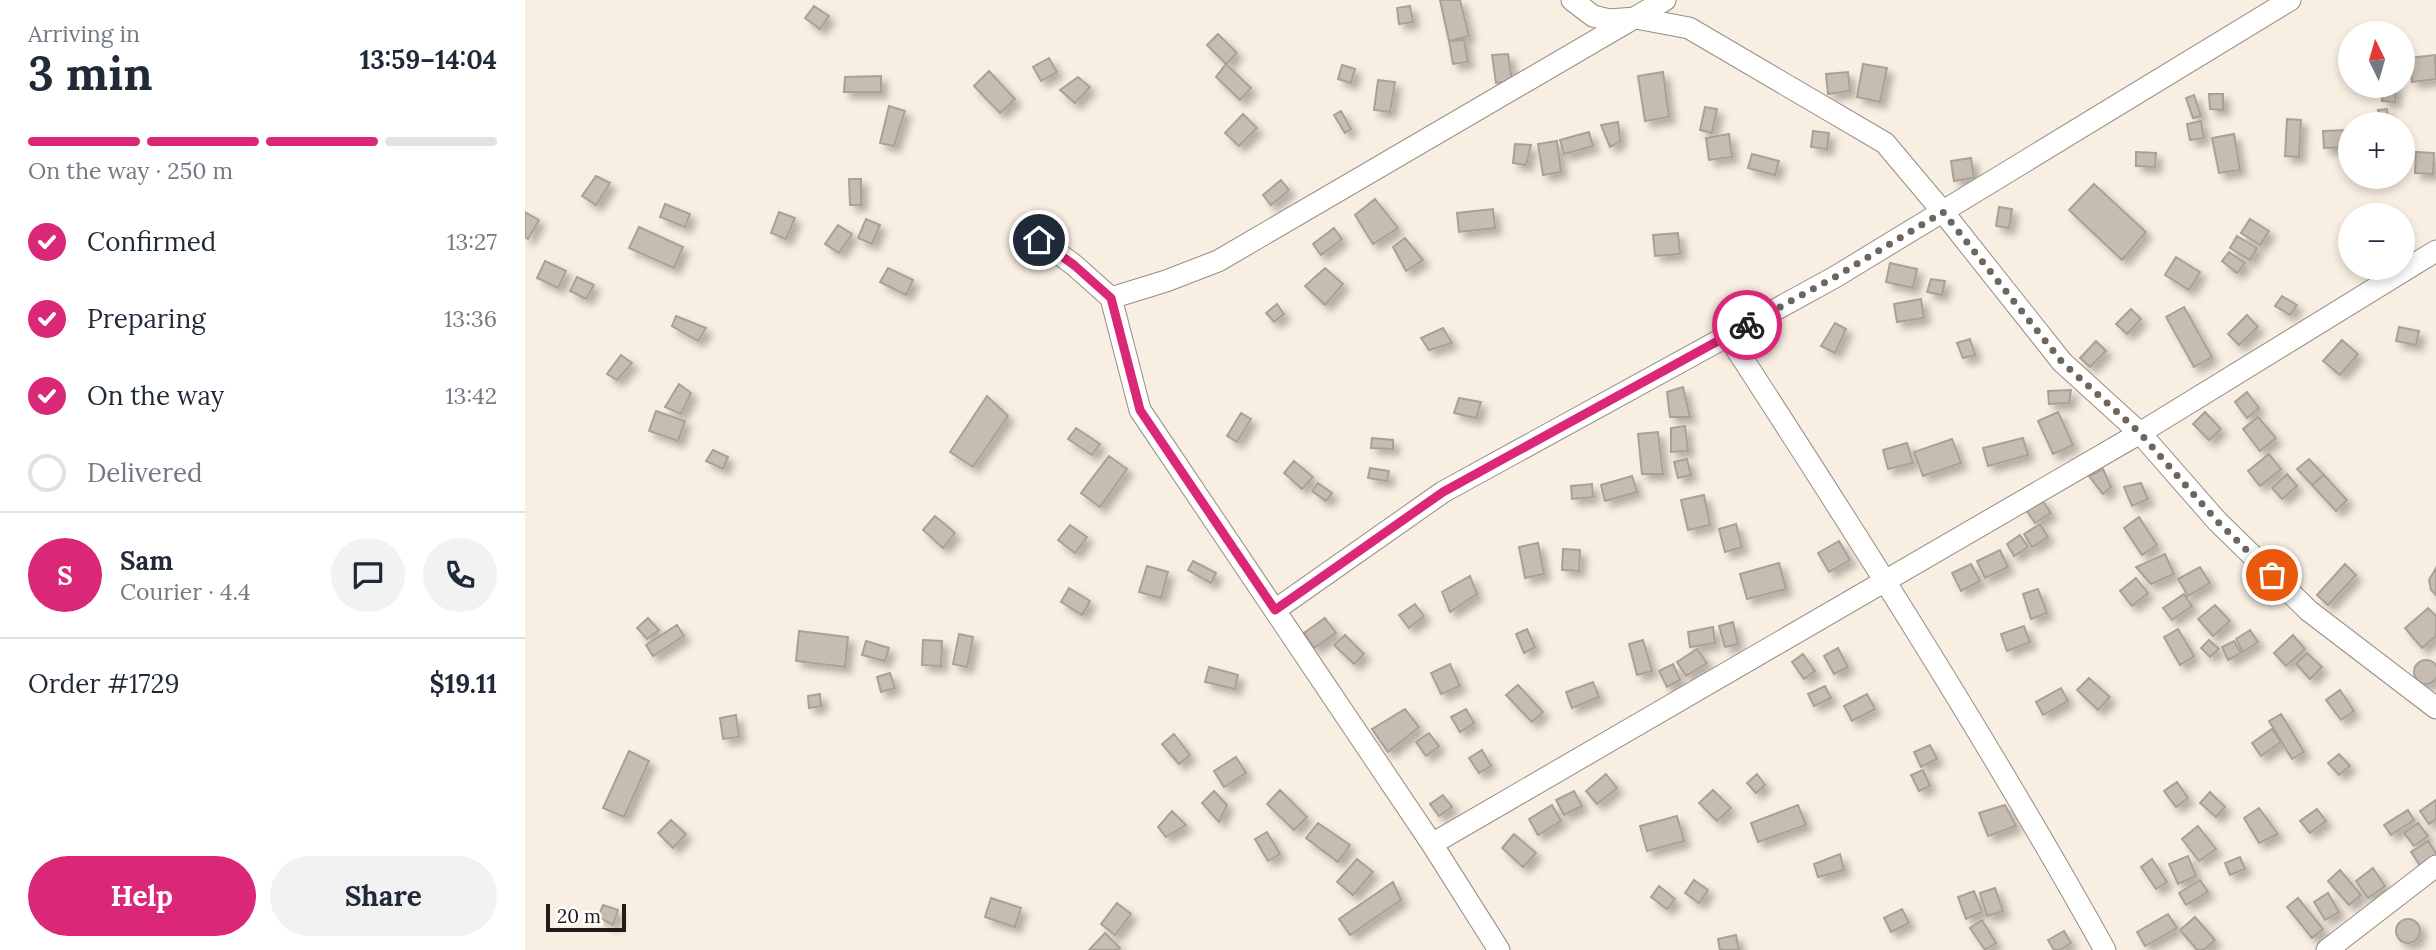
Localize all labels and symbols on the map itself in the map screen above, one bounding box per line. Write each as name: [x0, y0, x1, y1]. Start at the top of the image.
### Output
north arrow: [2338, 21, 2415, 98]
pin: [1009, 210, 1069, 270]
courier: [1712, 290, 1782, 360]
pin: [2242, 545, 2302, 605]
scale bar: [546, 901, 627, 933]

